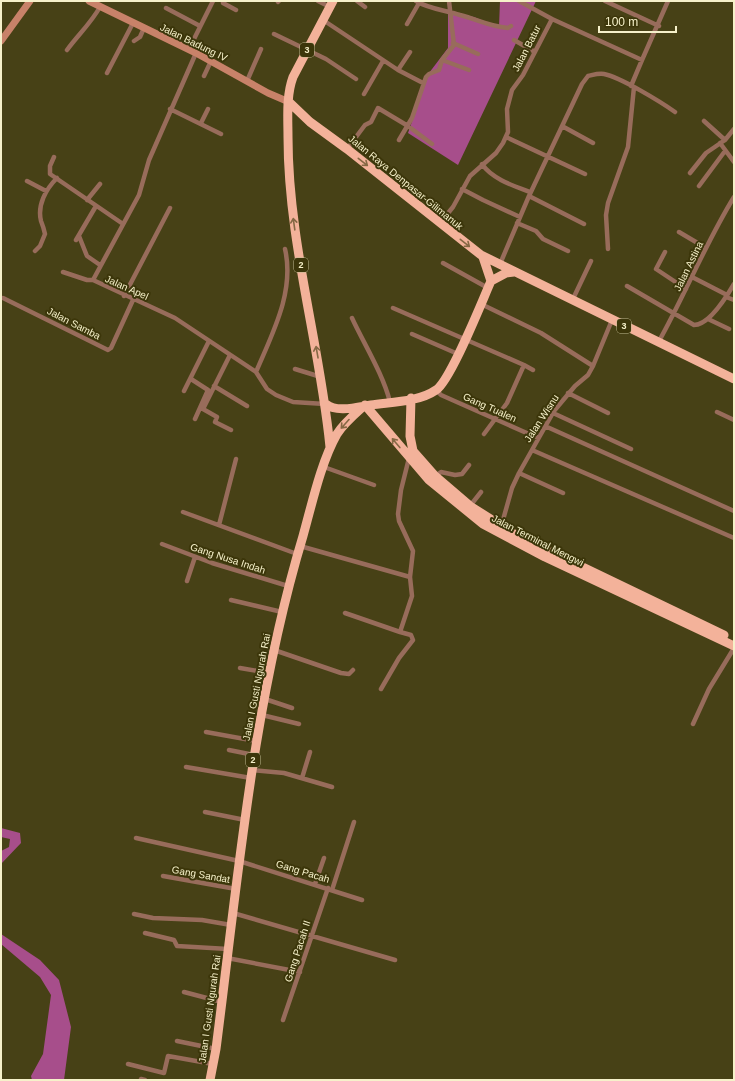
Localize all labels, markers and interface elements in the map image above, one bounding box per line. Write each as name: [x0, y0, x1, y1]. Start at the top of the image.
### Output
scale bar: [599, 8, 676, 34]
text: 100 m: [605, 15, 638, 29]
street label: Jalan Badung IV: [158, 21, 229, 64]
street label: Jalan Batur: [510, 23, 543, 73]
road number: 3: [300, 43, 314, 57]
street label: Jalan Raya Denpasar-Gilimanuk: [346, 133, 466, 233]
one-way arrow: [358, 157, 369, 166]
one-way arrow: [290, 217, 298, 230]
one-way arrow: [459, 239, 470, 247]
street label: Jalan Astina: [672, 239, 705, 293]
road number: 2: [294, 258, 308, 272]
street label: Jalan Apel: [103, 273, 150, 302]
street label: Jalan Samba: [45, 305, 103, 342]
road number: 3: [617, 319, 631, 333]
one-way arrow: [312, 345, 320, 358]
street label: Gang Tualen: [461, 391, 518, 424]
street label: Jalan Wisnu: [522, 392, 561, 444]
one-way arrow: [340, 419, 350, 429]
one-way arrow: [392, 437, 401, 448]
street label: Jalan Terminal Mengwi: [490, 512, 586, 568]
street label: Gang Nusa Indah: [189, 541, 267, 576]
street label: Jalan I Gusti Ngurah Rai: [241, 633, 272, 742]
road number: 2: [246, 753, 260, 767]
street label: Gang Pacah: [275, 858, 331, 885]
street label: Gang Sandat: [171, 864, 231, 885]
street label: Gang Pacah II: [282, 919, 313, 983]
street label: Jalan I Gusti Ngurah Rai: [196, 954, 223, 1064]

